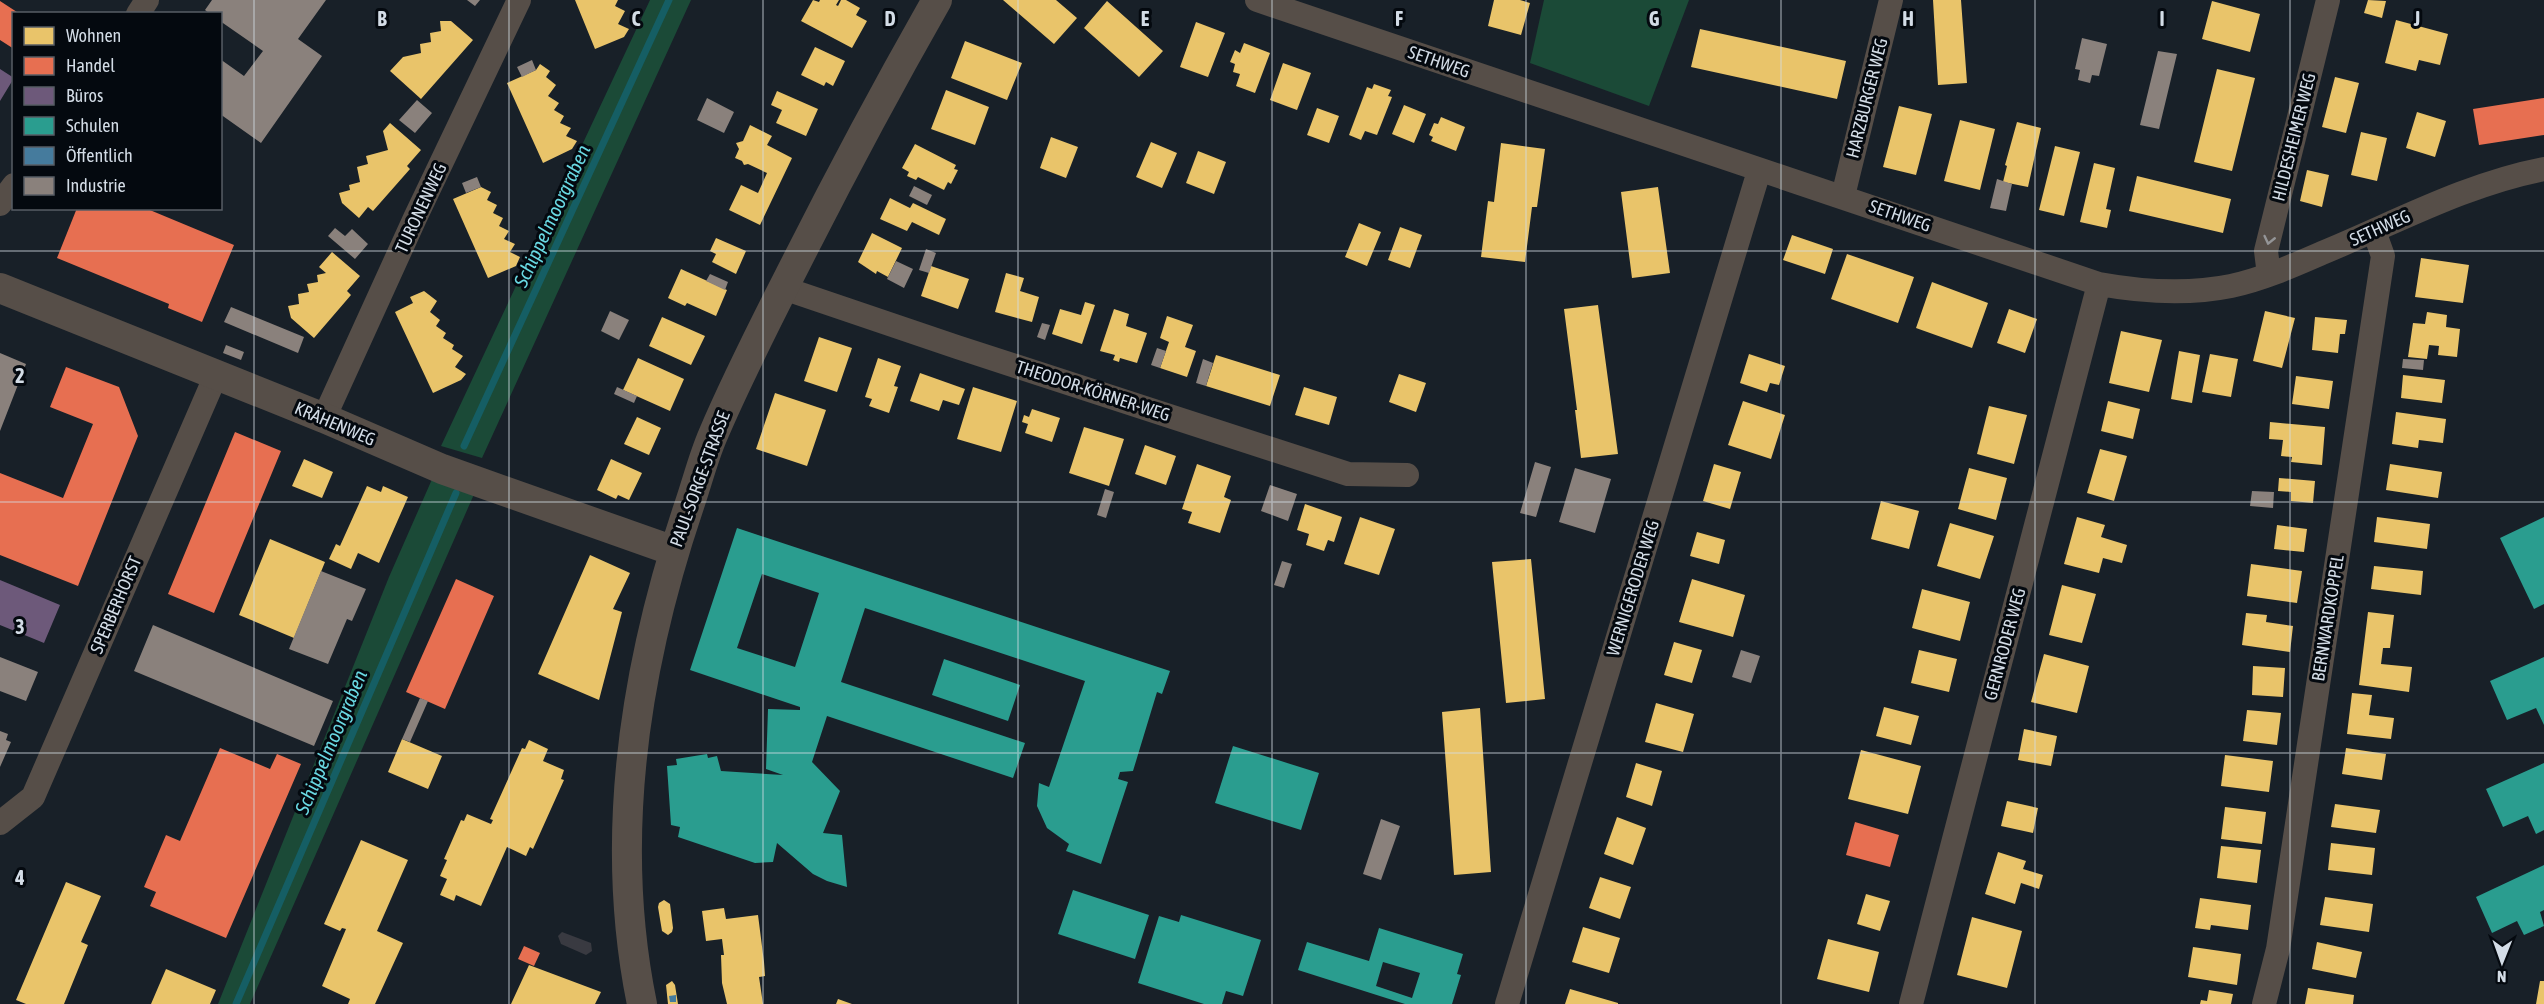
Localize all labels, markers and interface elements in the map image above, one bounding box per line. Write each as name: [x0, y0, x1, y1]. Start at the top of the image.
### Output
text: B: [377, 7, 387, 30]
text: C: [632, 7, 641, 30]
text: D: [884, 7, 896, 30]
text: E: [1141, 7, 1150, 30]
text: F: [1395, 7, 1403, 30]
text: G: [1649, 7, 1660, 30]
text: H: [1902, 7, 1914, 30]
text: I: [2159, 7, 2165, 30]
text: J: [2413, 7, 2420, 30]
legend: [12, 12, 222, 210]
text: Wohnen: [66, 25, 121, 46]
street label: HARZBURGER WEG: [1841, 36, 1892, 160]
street label: SETHWEG: [1406, 41, 1473, 82]
text: Handel: [66, 55, 115, 76]
street label: HILDESHEIMER WEG: [2267, 71, 2320, 203]
text: Büros: [66, 85, 103, 106]
text: Schulen: [66, 115, 119, 136]
water label: Schippelmoorgraben: [508, 141, 595, 291]
text: Öffentlich: [66, 145, 133, 166]
street label: TURONENWEG: [391, 159, 451, 256]
text: Industrie: [66, 175, 126, 196]
street label: SETHWEG: [1867, 195, 1934, 236]
street label: SETHWEG: [2346, 205, 2413, 250]
one-way arrow: [2263, 235, 2276, 245]
street label: THEODOR-KÖRNER-WEG: [1014, 356, 1173, 425]
text: 2: [15, 364, 25, 387]
street label: KRÄHENWEG: [292, 397, 379, 450]
street label: PAUL-SORGE-STRASSE: [665, 408, 734, 550]
street label: WERNIGERODER WEG: [1602, 517, 1663, 658]
street label: SPERBERHORST: [86, 553, 145, 657]
street label: BERNWARDKOPPEL: [2307, 553, 2348, 683]
street label: GERNRODER WEG: [1979, 585, 2030, 702]
text: 3: [15, 615, 25, 638]
water label: Schippelmoorgraben: [289, 666, 371, 818]
text: 4: [14, 866, 25, 889]
north arrow: [2472, 932, 2532, 992]
text: N: [2497, 968, 2507, 986]

